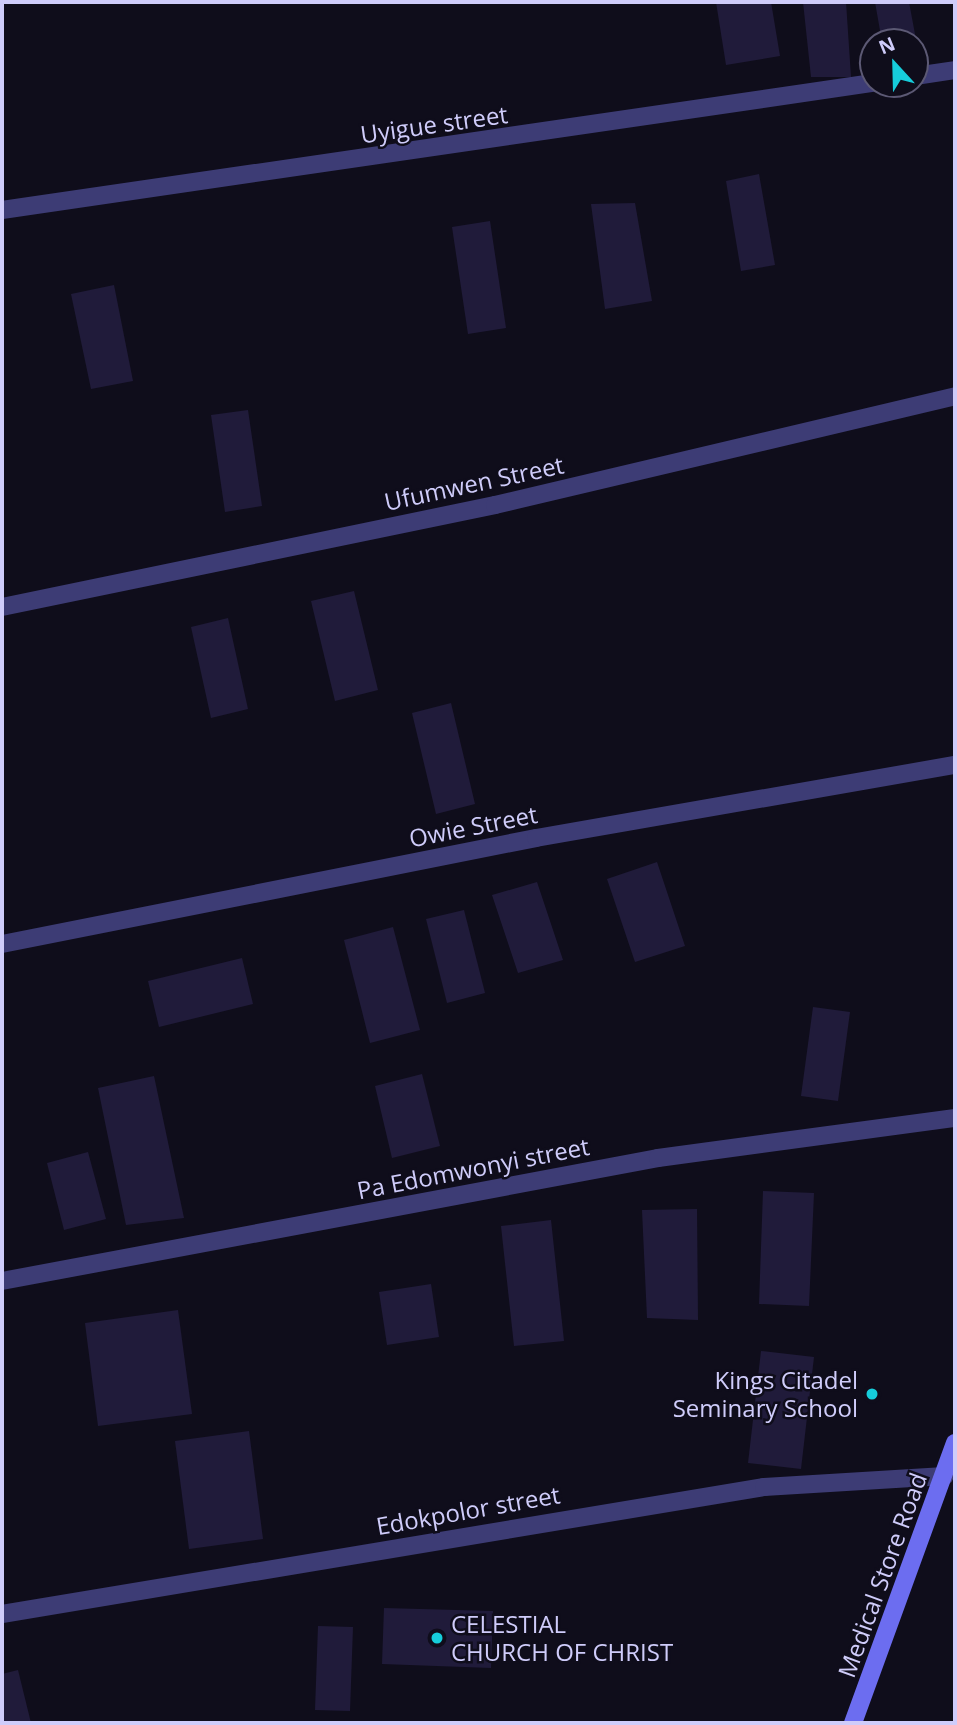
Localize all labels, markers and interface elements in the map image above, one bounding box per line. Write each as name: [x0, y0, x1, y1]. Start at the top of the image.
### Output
north arrow: [859, 28, 929, 98]
text: N: [875, 30, 899, 60]
street label: Uyigue street: [359, 99, 509, 149]
street label: Ufumwen Street: [382, 450, 566, 516]
street label: Owie Street: [406, 799, 540, 853]
street label: Pa Edomwonyi street: [354, 1131, 592, 1205]
place label: Kings Citadel Seminary School: [673, 1366, 858, 1422]
marker: Kings Citadel Seminary School: [864, 1386, 880, 1402]
street label: Medical Store Road: [832, 1469, 932, 1681]
street label: Edokpolor street: [374, 1480, 562, 1540]
place label: CELESTIAL CHURCH OF CHRIST: [451, 1610, 673, 1666]
marker: CELESTIAL CHURCH OF CHRIST: [429, 1630, 445, 1646]

